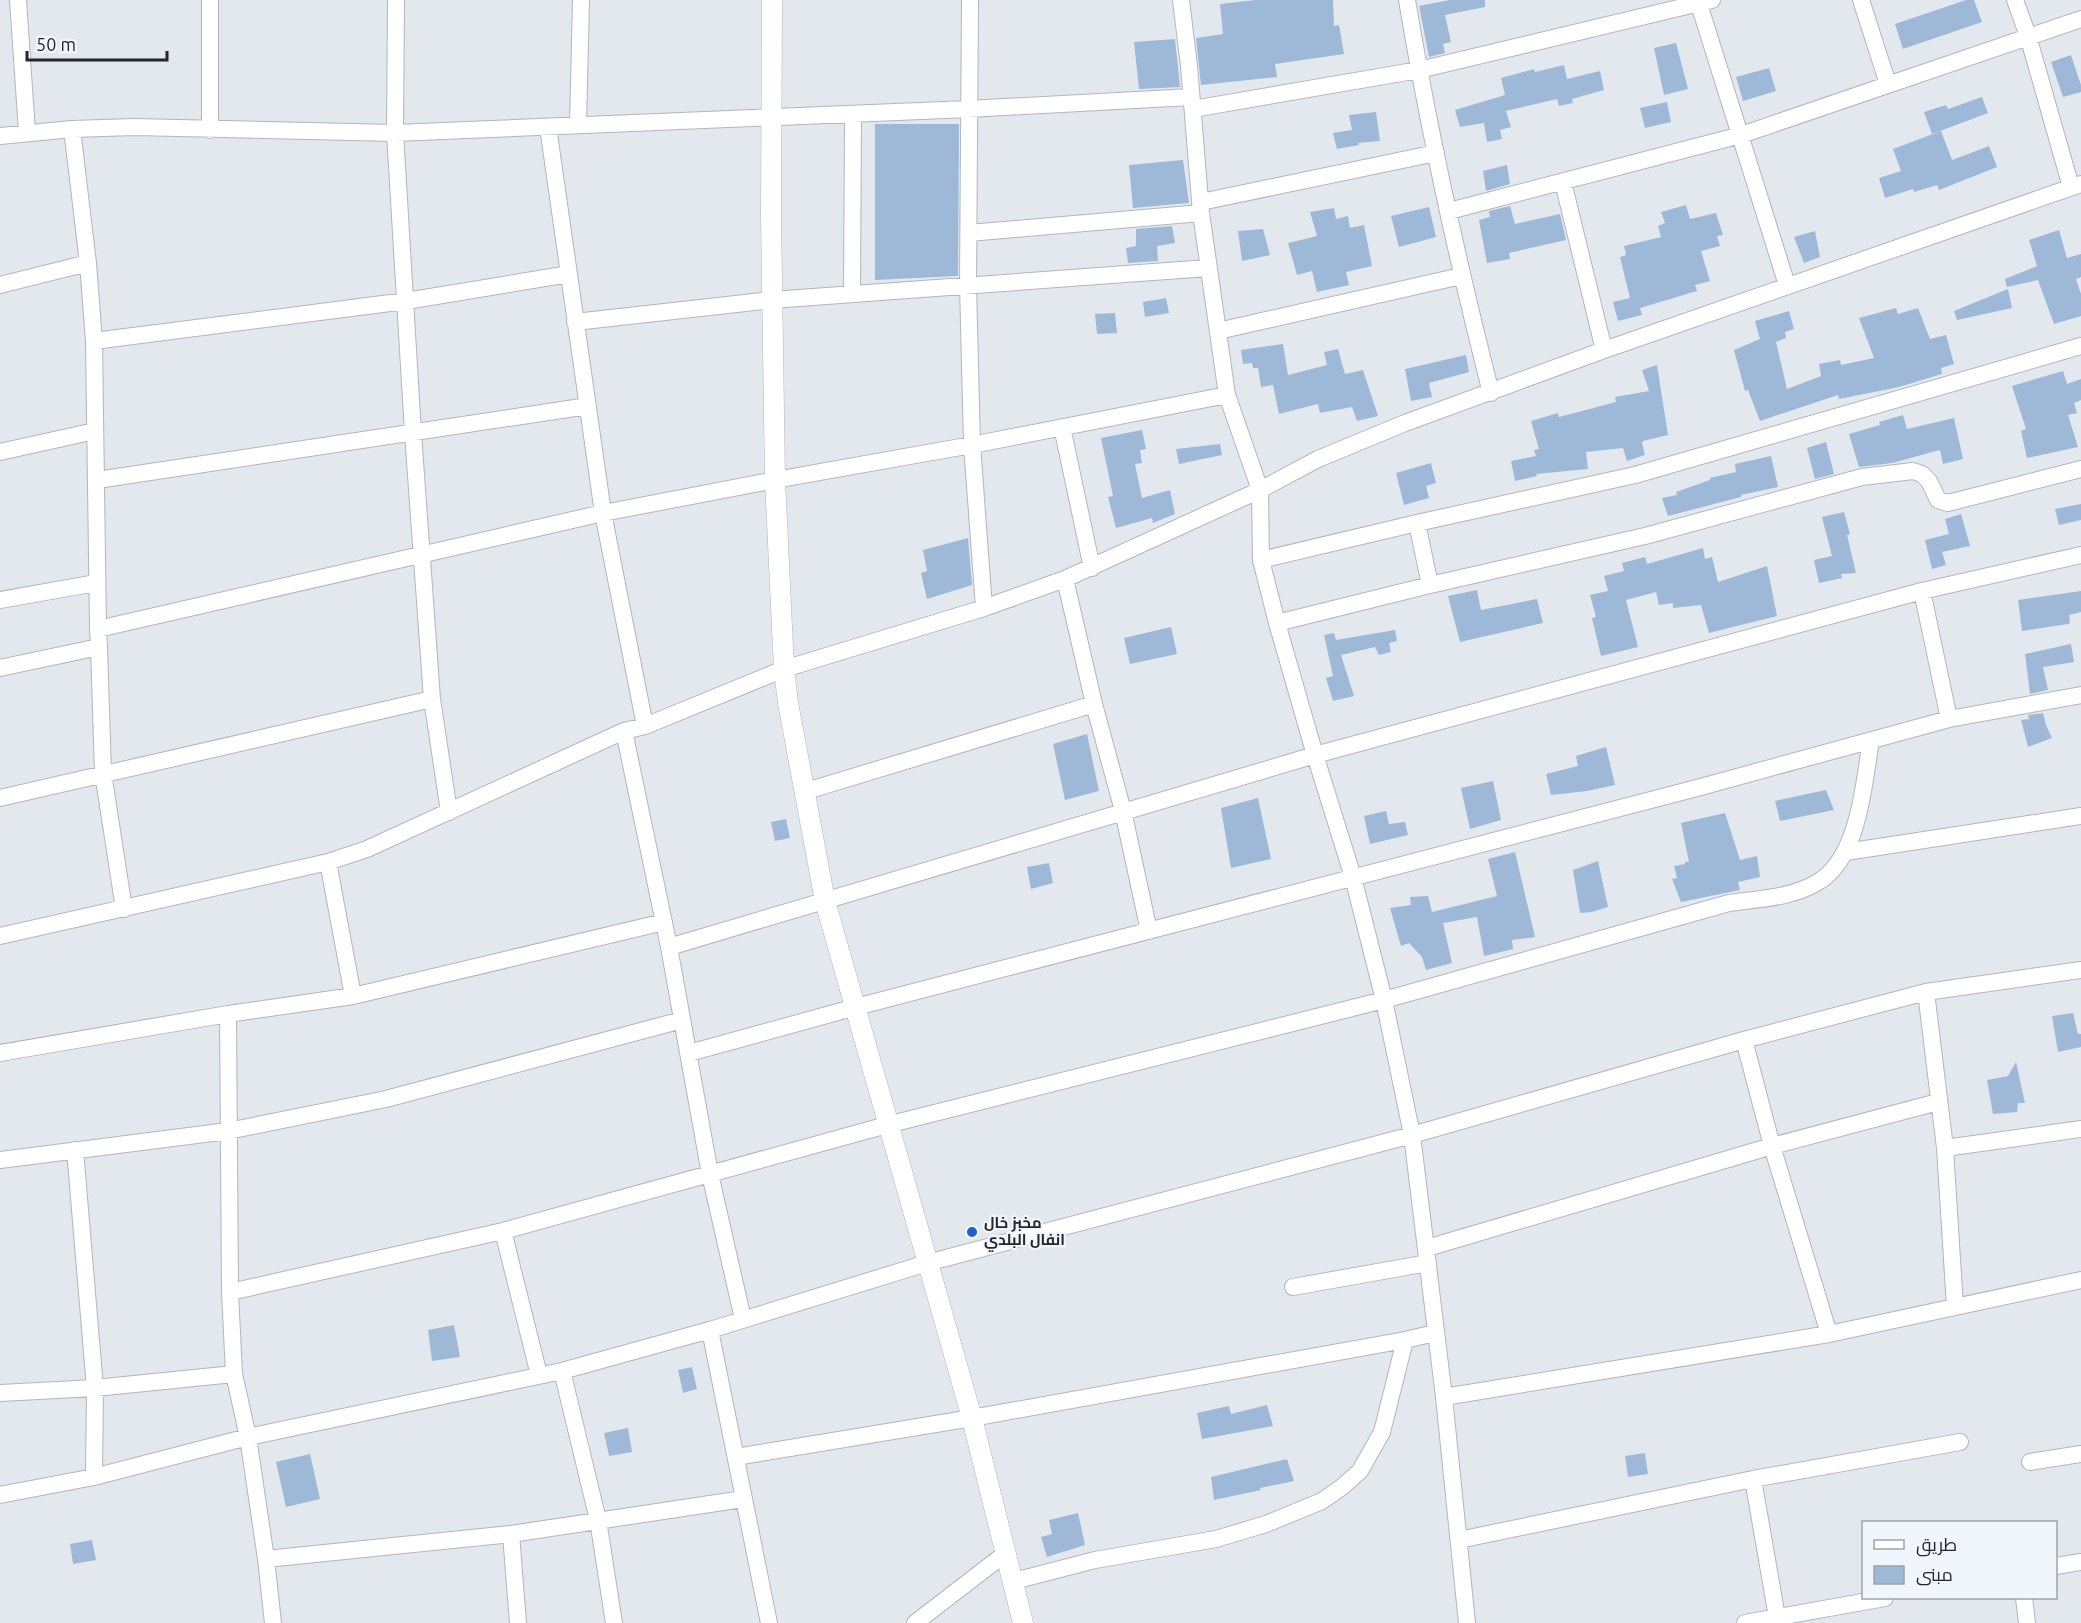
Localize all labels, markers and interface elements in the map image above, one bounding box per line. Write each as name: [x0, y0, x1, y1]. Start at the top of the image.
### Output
scale bar: [27, 24, 166, 62]
text: 50 m: [36, 34, 76, 54]
place label: مخبز خال انفال البلدي: [984, 1214, 1065, 1252]
marker: مخبز خال انفال البلدي: [965, 1225, 979, 1239]
legend: [1862, 1521, 2057, 1599]
text: طريق: [1916, 1534, 1957, 1557]
text: مبنى: [1916, 1564, 1953, 1586]

